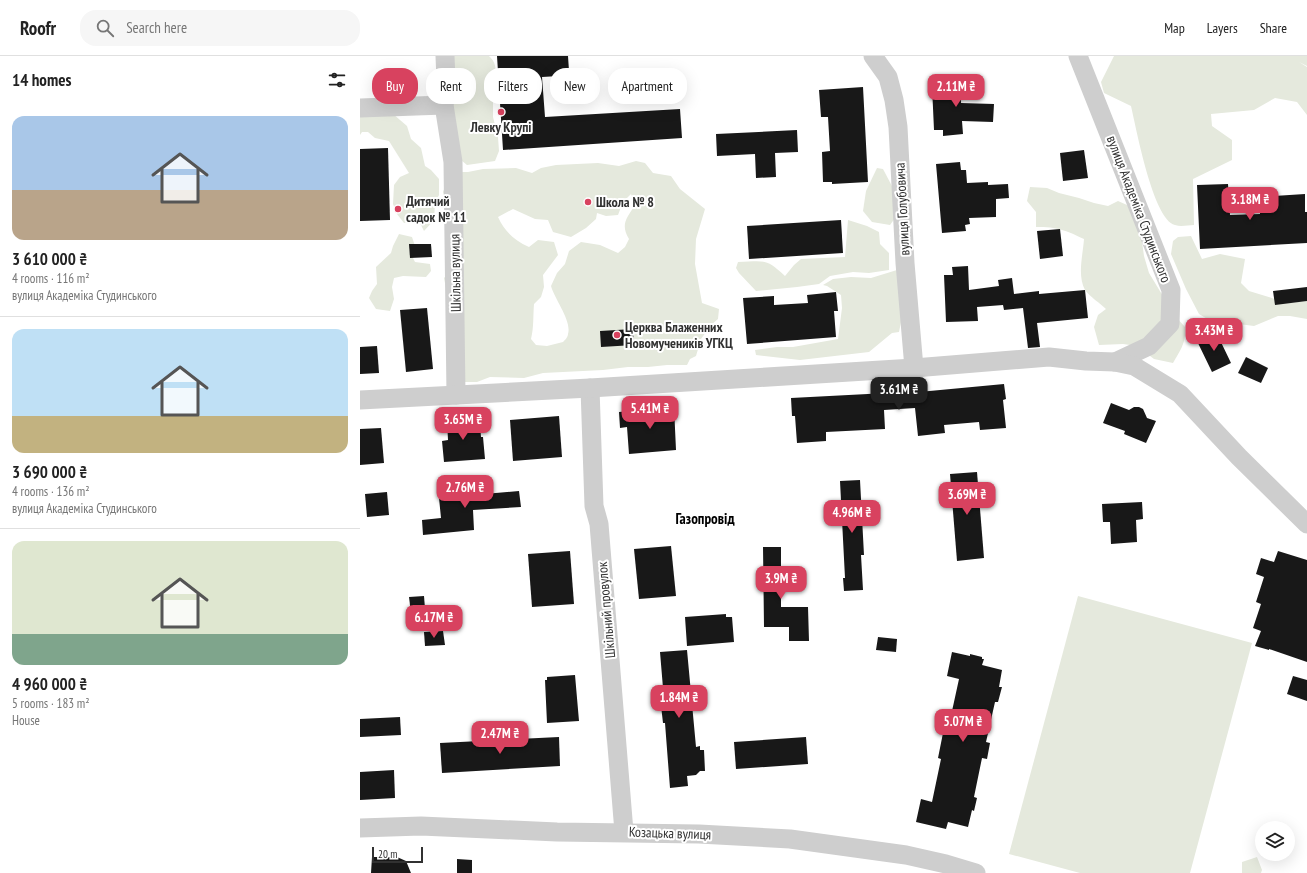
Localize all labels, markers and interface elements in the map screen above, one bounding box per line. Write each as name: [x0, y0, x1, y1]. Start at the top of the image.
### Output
search box: [80, 10, 360, 46]
text: Roofr: [20, 16, 56, 40]
icon: search: [94, 17, 116, 39]
text: Search here: [126, 18, 187, 37]
text: Map: [1164, 19, 1185, 37]
text: Layers: [1207, 19, 1238, 37]
text: Share: [1260, 19, 1287, 37]
chip: Buy: [372, 68, 418, 104]
chip: Rent: [426, 68, 476, 104]
chip: Filters: [484, 68, 542, 104]
chip: New: [550, 68, 600, 104]
chip: Apartment: [608, 68, 687, 104]
text: 14 homes: [12, 69, 71, 91]
icon: filters: [326, 69, 348, 91]
pin: 2.11M ₴: [919, 74, 993, 108]
text: 2.11M ₴: [937, 78, 975, 95]
marker: Левку Крупі: [496, 107, 506, 117]
place label: Левку Крупі: [470, 118, 531, 136]
street label: вулиця Академіка Студинського: [1103, 133, 1175, 285]
icon: home: [144, 142, 216, 214]
street label: вулиця Голубовича: [891, 162, 913, 256]
pin: 3.18M ₴: [1213, 187, 1287, 221]
text: 3.18M ₴: [1231, 191, 1269, 208]
place label: Дитячий садок № 11: [406, 192, 466, 226]
place label: Школа № 8: [596, 193, 654, 211]
marker: Школа № 8: [583, 197, 593, 207]
marker: Дитячий садок № 11: [393, 204, 403, 214]
street label: Шкільна вулиця: [445, 234, 465, 312]
text: 3 610 000 ₴: [12, 248, 87, 270]
text: 4 rooms · 116 m²: [12, 270, 90, 287]
text: вулиця Академіка Студинського: [12, 287, 157, 304]
place label: Церква Блаженних Новомучеників УГКЦ: [625, 318, 733, 352]
pin: 3.43M ₴: [1177, 318, 1251, 352]
text: 3.43M ₴: [1195, 322, 1233, 339]
marker: Церква Блаженних Новомучеників УГКЦ: [612, 330, 622, 340]
icon: home: [144, 355, 216, 427]
pin: 3.61M ₴: [862, 377, 936, 411]
text: 3.61M ₴: [880, 381, 918, 398]
pin: 5.41M ₴: [613, 396, 687, 430]
text: 5.41M ₴: [631, 400, 669, 417]
pin: 3.65M ₴: [426, 407, 500, 441]
text: 3.65M ₴: [444, 411, 482, 428]
text: 3 690 000 ₴: [12, 461, 87, 483]
pin: 2.76M ₴: [428, 475, 502, 509]
text: 2.76M ₴: [446, 479, 484, 496]
pin: 3.69M ₴: [930, 482, 1004, 516]
text: 4 rooms · 136 m²: [12, 483, 90, 500]
text: 3.69M ₴: [948, 486, 986, 503]
text: вулиця Академіка Студинського: [12, 500, 157, 517]
pin: 4.96M ₴: [815, 500, 889, 534]
text: 4.96M ₴: [833, 504, 871, 521]
district label: Газопровід: [675, 509, 735, 528]
street label: Шкільний провулок: [593, 561, 619, 659]
pin: 3.9M ₴: [748, 566, 814, 600]
icon: home: [144, 567, 216, 639]
text: 3.9M ₴: [765, 570, 797, 587]
pin: 6.17M ₴: [397, 605, 471, 639]
text: 6.17M ₴: [415, 609, 453, 626]
text: 4 960 000 ₴: [12, 673, 87, 695]
pin: 1.84M ₴: [642, 685, 716, 719]
text: 1.84M ₴: [660, 689, 698, 706]
text: 5 rooms · 183 m²: [12, 695, 90, 712]
pin: 5.07M ₴: [926, 709, 1000, 743]
text: House: [12, 712, 40, 729]
text: 5.07M ₴: [944, 713, 982, 730]
pin: 2.47M ₴: [463, 721, 537, 755]
text: 2.47M ₴: [481, 725, 519, 742]
map controls: [1255, 821, 1295, 861]
button: layers: [1255, 821, 1295, 861]
street label: Козацька вулиця: [629, 823, 711, 843]
scale bar: [372, 845, 423, 864]
text: 20 m: [378, 847, 397, 861]

